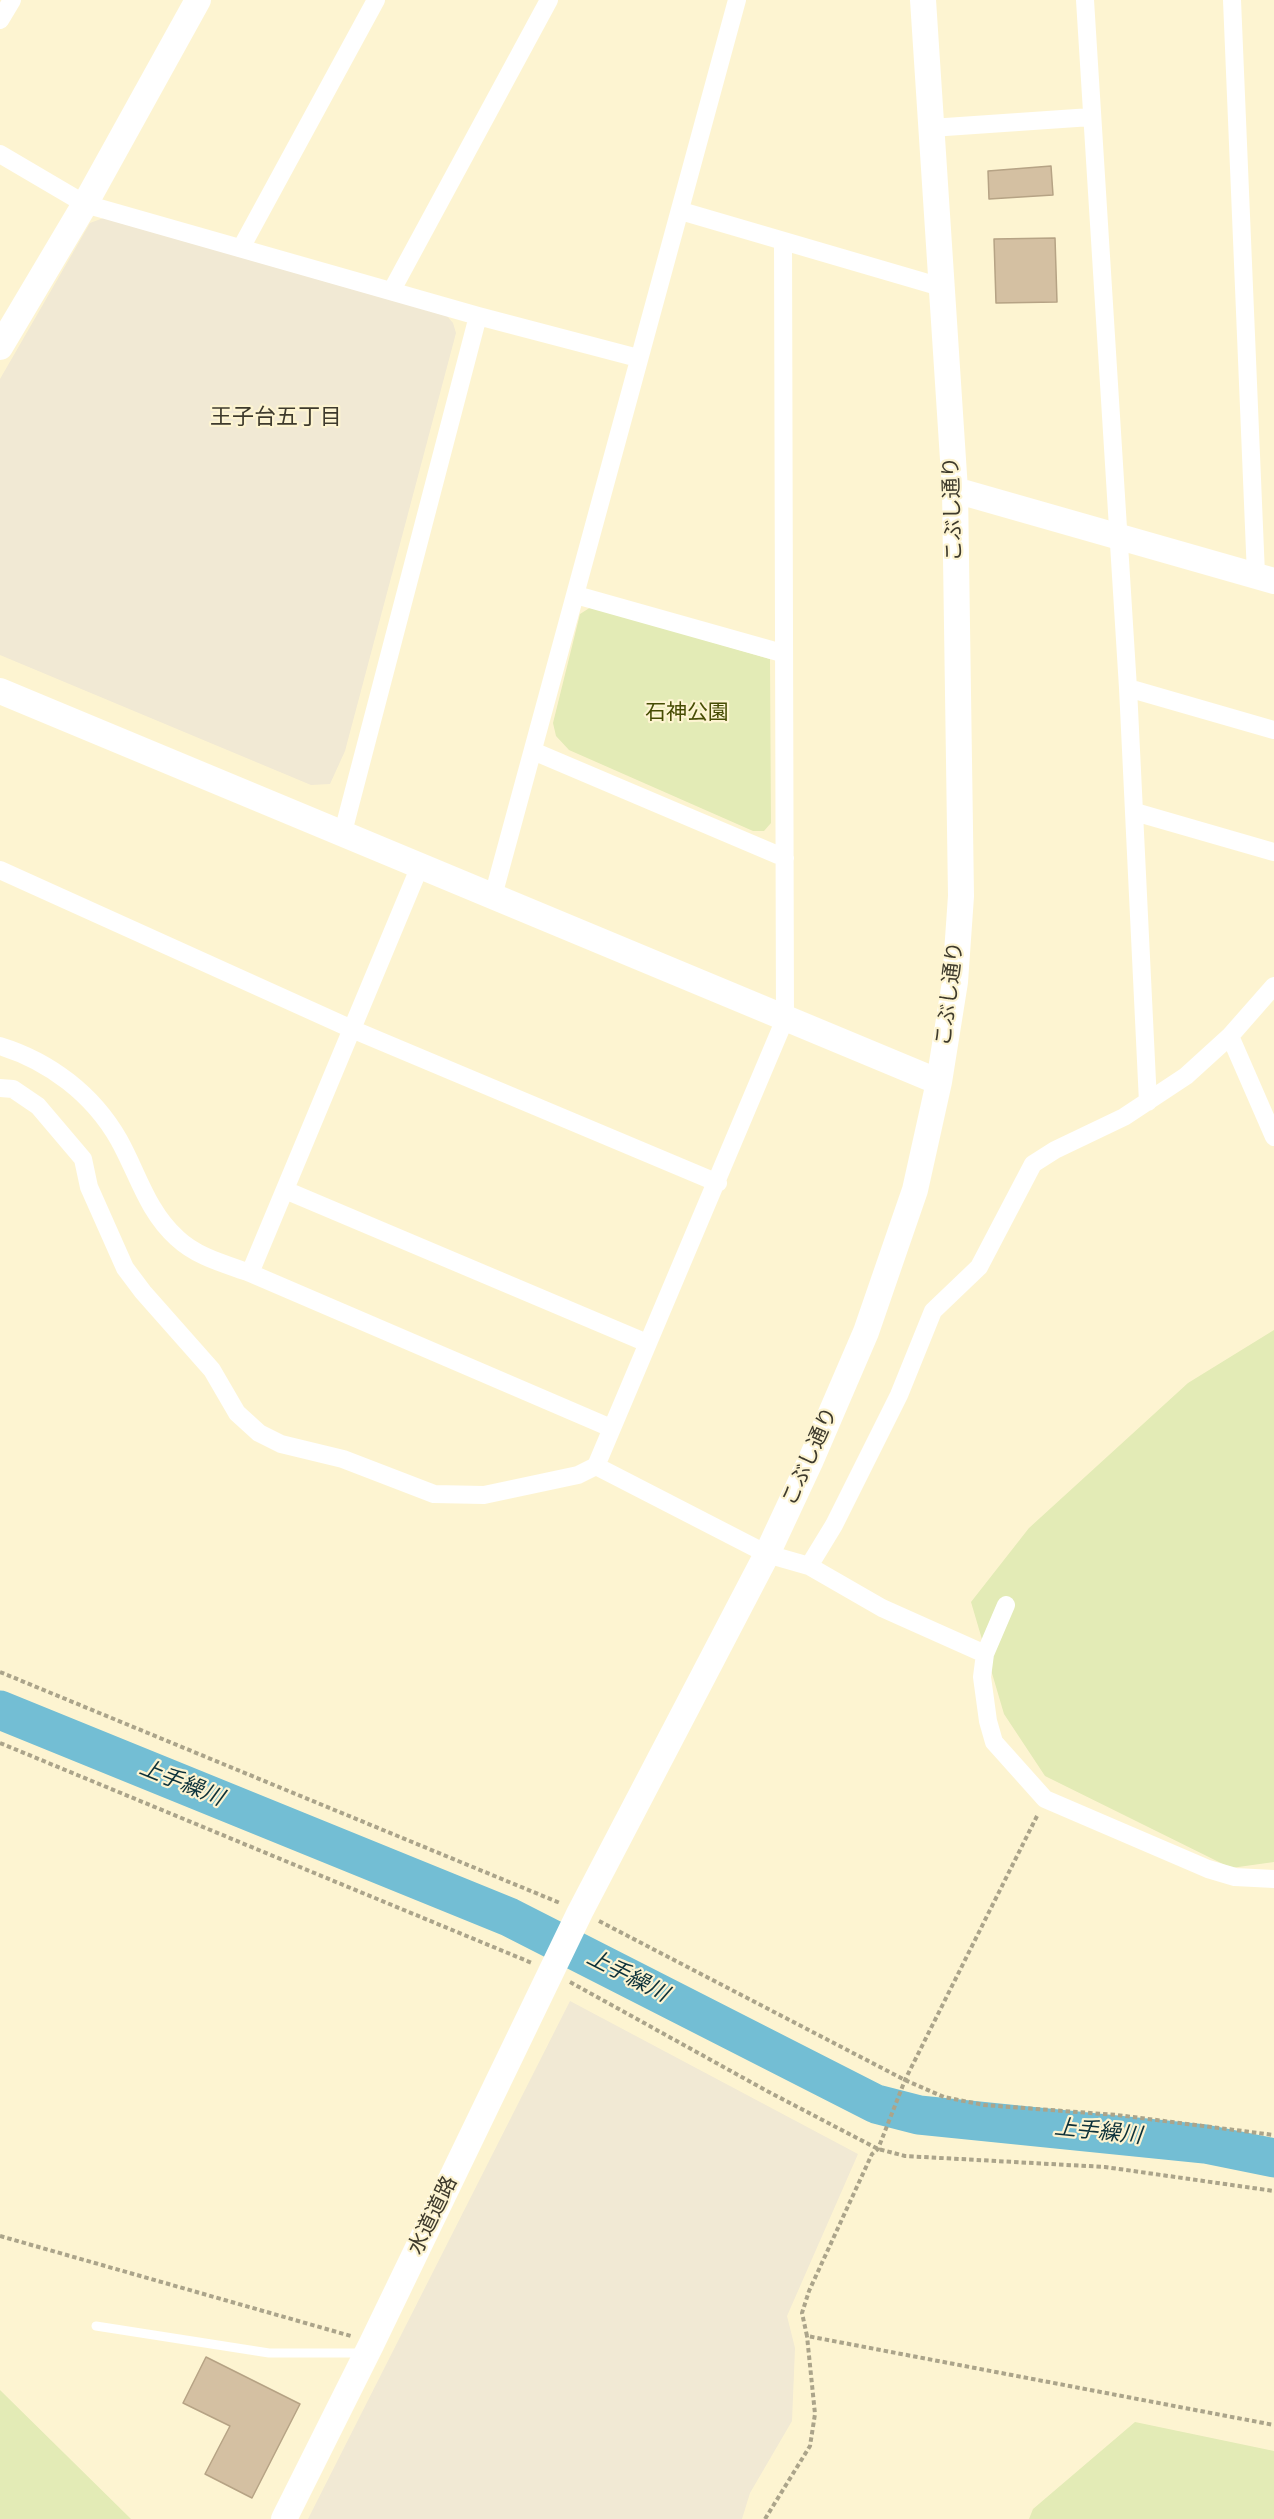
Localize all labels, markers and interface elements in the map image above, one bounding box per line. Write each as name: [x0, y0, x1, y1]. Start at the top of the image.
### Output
district label: 王子台五丁目: [210, 406, 342, 432]
street label: こぶし通り: [940, 456, 968, 562]
park label: 石神公園: [645, 701, 729, 727]
street label: こぶし通り: [932, 940, 970, 1048]
street label: こぶし通り: [778, 1404, 844, 1510]
water label: 上手繰川: [135, 1755, 227, 1813]
water label: 上手繰川: [582, 1945, 672, 2009]
water label: 上手繰川: [1053, 2115, 1143, 2151]
street label: 水道道路: [404, 2173, 464, 2259]

